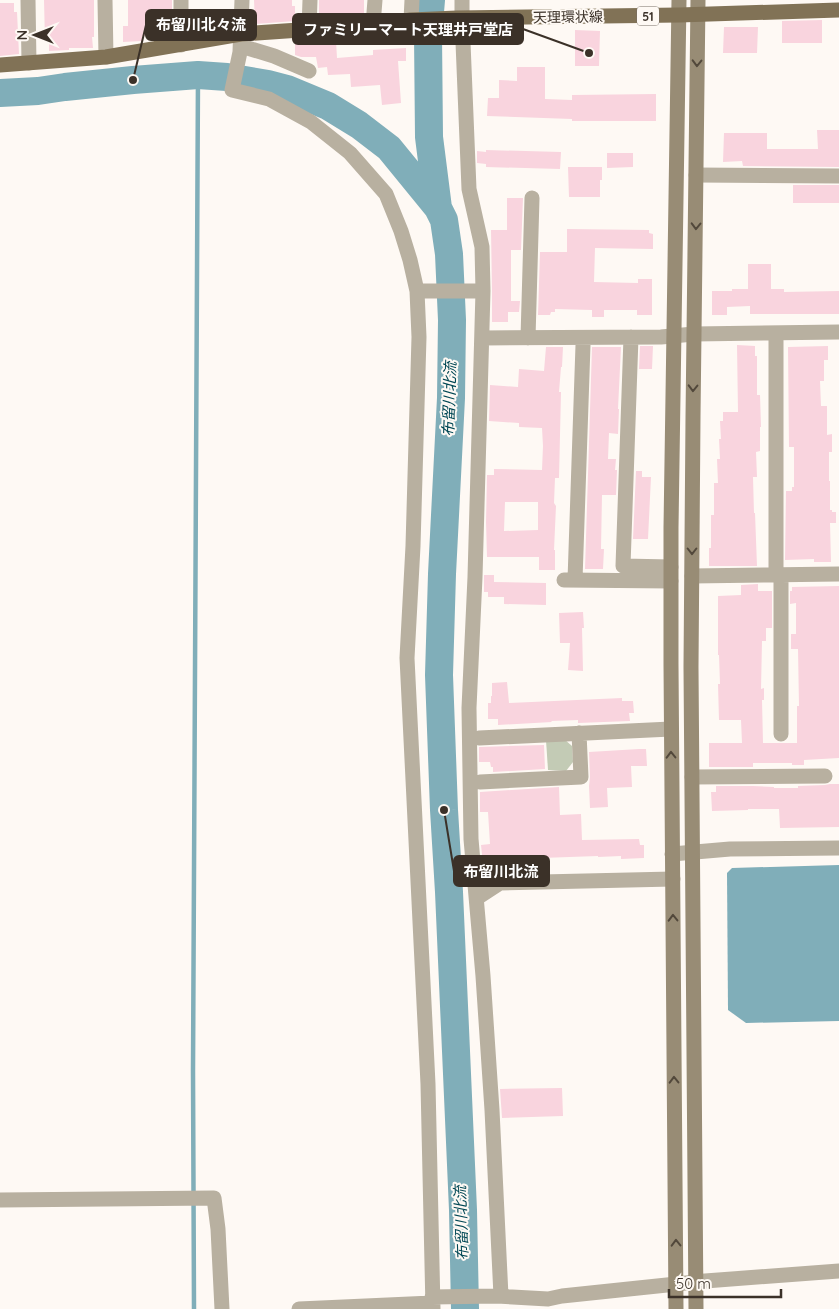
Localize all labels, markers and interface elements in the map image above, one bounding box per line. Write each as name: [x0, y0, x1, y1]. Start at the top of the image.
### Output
street label: 天理環状線: [533, 7, 603, 27]
road number: 51: [637, 7, 659, 26]
north arrow: [10, 10, 60, 60]
callout: 布留川北々流: [146, 10, 256, 40]
callout: ファミリーマート天理井戸堂店: [293, 14, 523, 44]
text: 布留川北々流: [156, 15, 246, 34]
text: ファミリーマート天理井戸堂店: [303, 20, 513, 39]
text: N: [13, 30, 31, 40]
one-way arrow: [692, 60, 702, 67]
one-way arrow: [691, 222, 701, 230]
water label: 布留川北流: [438, 359, 460, 437]
one-way arrow: [688, 384, 698, 392]
one-way arrow: [687, 547, 697, 555]
one-way arrow: [666, 751, 677, 759]
callout: 布留川北流: [454, 856, 549, 886]
text: 布留川北流: [463, 862, 539, 881]
one-way arrow: [668, 914, 678, 922]
one-way arrow: [669, 1076, 679, 1084]
water label: 布留川北流: [450, 1183, 472, 1261]
one-way arrow: [671, 1239, 681, 1246]
scale bar: [669, 1266, 782, 1298]
text: 50 m: [676, 1274, 711, 1293]

